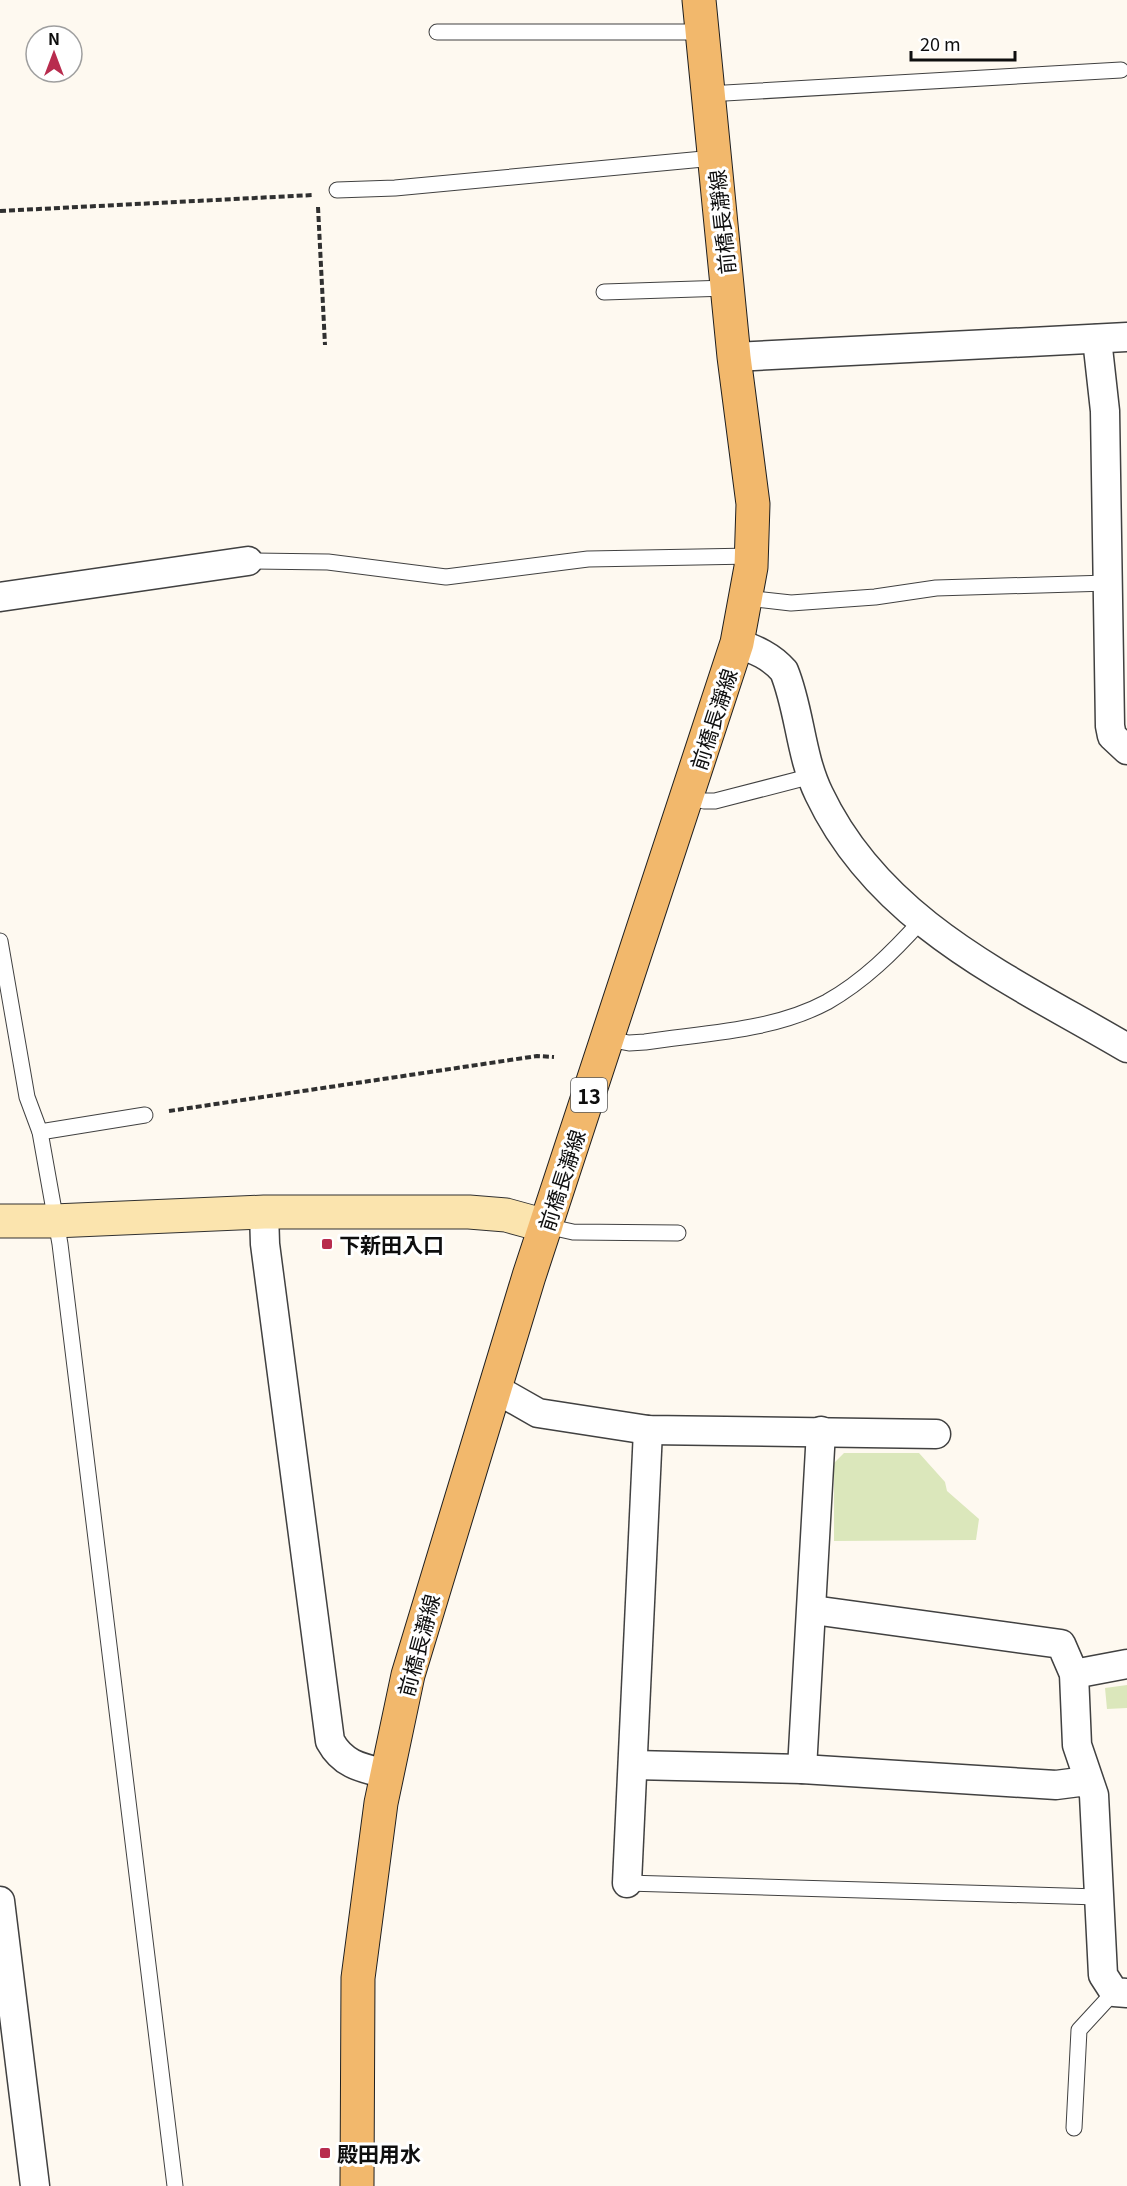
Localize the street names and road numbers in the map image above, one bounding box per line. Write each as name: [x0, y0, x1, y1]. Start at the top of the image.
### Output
street label: 前橋長瀞線: [701, 168, 741, 276]
street label: 前橋長瀞線: [683, 664, 743, 774]
road number: 13: [571, 1078, 607, 1112]
street label: 前橋長瀞線: [531, 1125, 591, 1235]
street label: 前橋長瀞線: [390, 1590, 446, 1700]

